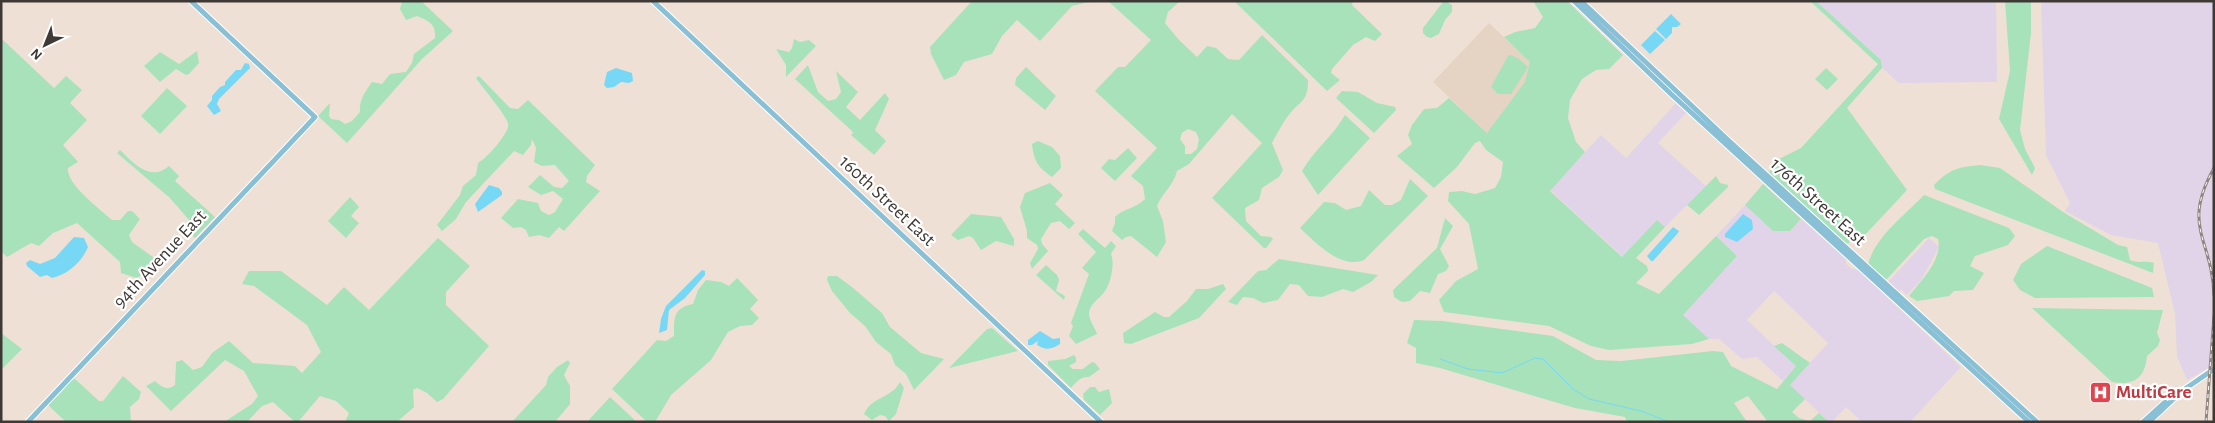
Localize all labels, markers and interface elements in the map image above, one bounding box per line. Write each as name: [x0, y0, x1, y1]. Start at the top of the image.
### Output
north arrow: [20, 20, 70, 70]
text: N: [28, 45, 45, 62]
street label: 160th Street East: [836, 152, 938, 250]
street label: 176th Street East: [1767, 154, 1869, 250]
street label: 94th Avenue East: [110, 206, 210, 312]
hospital icon: MultiCare: [2088, 380, 2112, 404]
place label: MultiCare: [2116, 383, 2192, 402]

